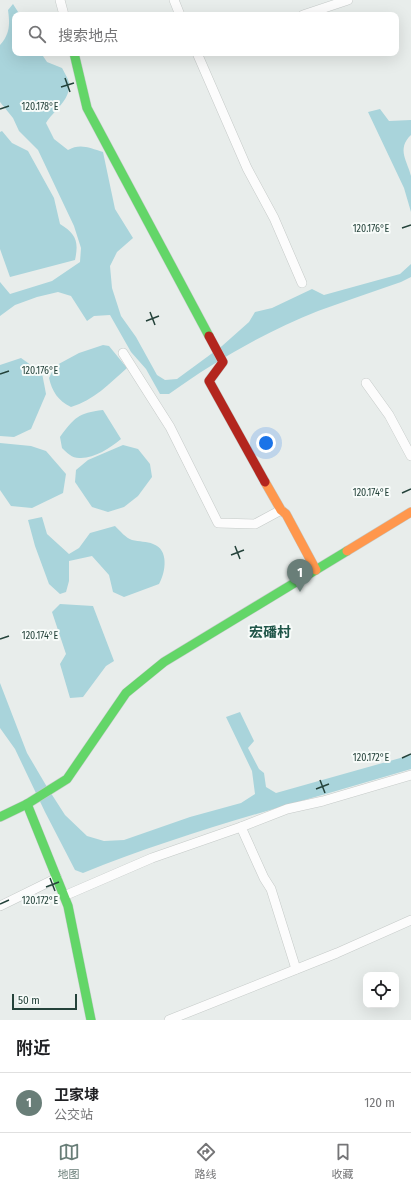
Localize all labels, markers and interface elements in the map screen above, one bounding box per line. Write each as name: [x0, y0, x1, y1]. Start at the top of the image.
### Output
search box: [12, 12, 399, 56]
icon: search: [26, 23, 48, 45]
text: 搜索地点: [58, 27, 118, 45]
text: 120.178°E: [22, 101, 59, 113]
text: 120.176°E: [353, 223, 390, 235]
text: 120.176°E: [22, 365, 59, 377]
your location: [256, 433, 276, 453]
text: 120.174°E: [353, 487, 390, 499]
pin: 1: [287, 559, 313, 592]
district label: 宏磻村: [249, 624, 291, 641]
text: 120.174°E: [22, 630, 59, 642]
text: 120.172°E: [353, 752, 389, 764]
text: 120.172°E: [22, 895, 58, 907]
map controls: [363, 972, 399, 1008]
button: locate: [363, 972, 399, 1008]
scale bar: [12, 992, 77, 1011]
text: 50 m: [18, 994, 40, 1007]
text: 附近: [16, 1038, 50, 1059]
text: 卫家埭: [54, 1086, 99, 1104]
text: 1: [26, 1095, 32, 1110]
text: 120 m: [364, 1095, 395, 1110]
text: 公交站: [54, 1107, 93, 1122]
tab: 地图: [58, 1141, 80, 1181]
tab: 路线: [195, 1141, 217, 1181]
tab: 收藏: [332, 1141, 354, 1181]

